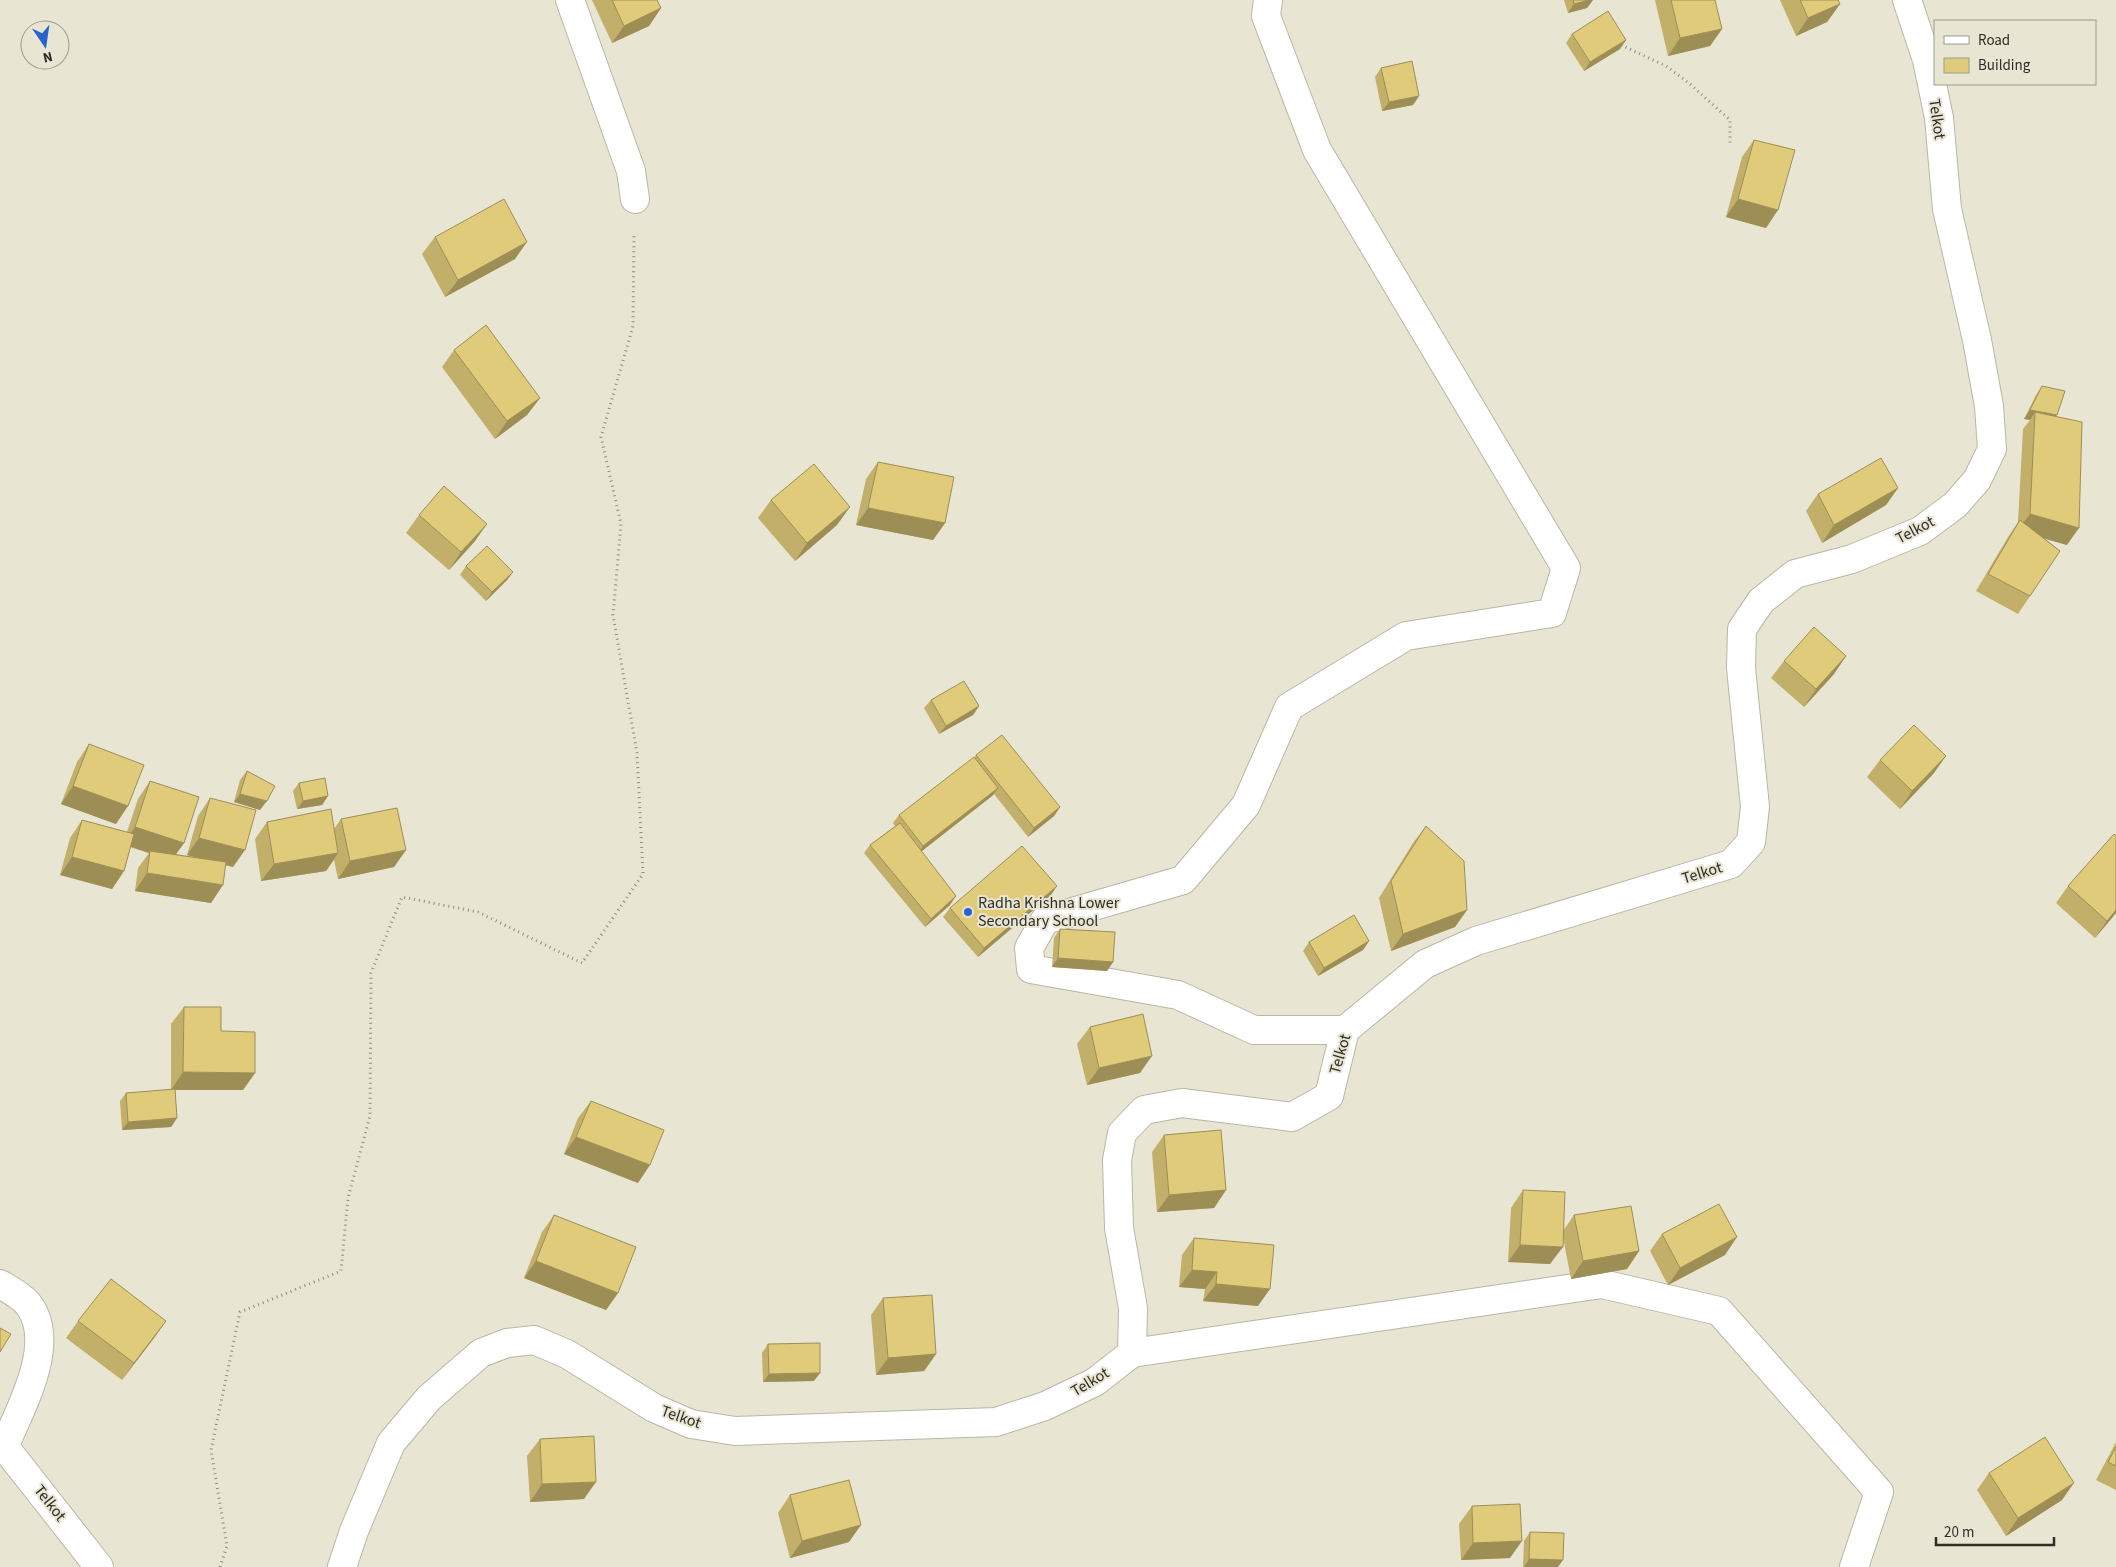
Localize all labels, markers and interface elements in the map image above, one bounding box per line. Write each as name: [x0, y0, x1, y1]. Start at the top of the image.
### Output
north arrow: [20, 20, 70, 70]
legend: [1934, 20, 2096, 85]
text: Road: [1978, 30, 2010, 51]
text: N: [41, 46, 54, 67]
text: Building: [1978, 55, 2031, 76]
street label: Telkot: [1923, 97, 1951, 141]
street label: Telkot: [1892, 510, 1939, 549]
street label: Telkot: [1679, 856, 1725, 890]
place label: Radha Krishna Lower Secondary School: [978, 892, 1120, 932]
marker: Radha Krishna Lower Secondary School: [962, 906, 974, 918]
street label: Telkot: [1324, 1031, 1356, 1077]
street label: Telkot: [1067, 1362, 1114, 1402]
street label: Telkot: [658, 1400, 705, 1434]
street label: Telkot: [29, 1480, 72, 1526]
scale bar: [1936, 1514, 2054, 1546]
text: 20 m: [1944, 1522, 1974, 1543]

